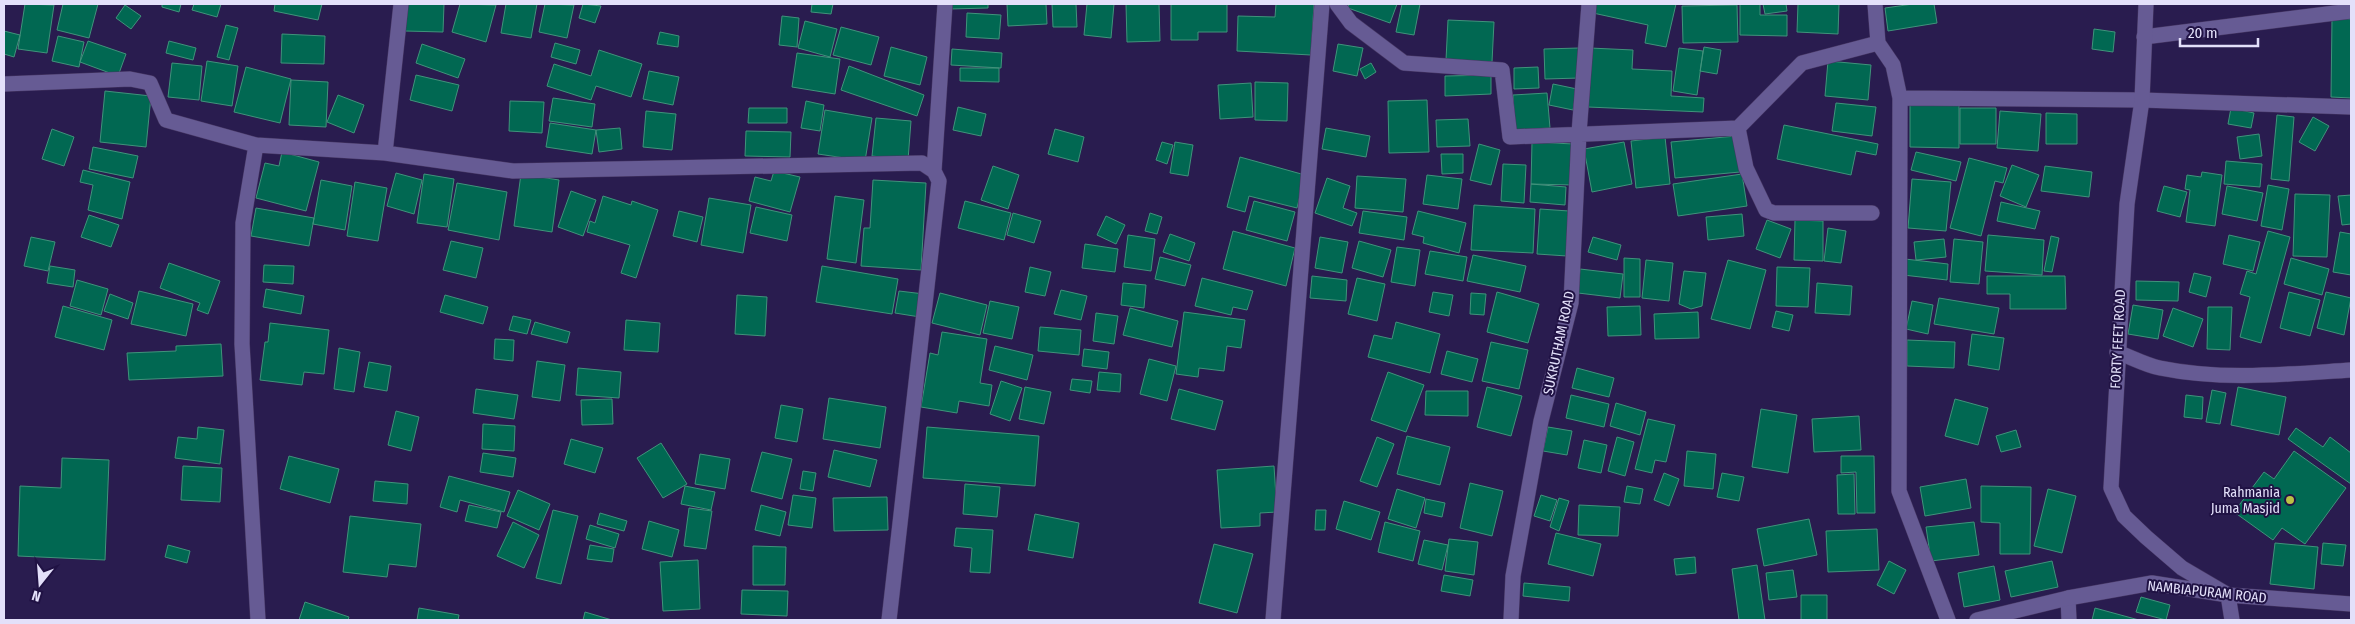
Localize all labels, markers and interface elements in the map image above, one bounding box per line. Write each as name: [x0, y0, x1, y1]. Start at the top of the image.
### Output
scale bar: [2180, 15, 2258, 47]
text: 20 m: [2188, 24, 2218, 42]
street label: FORTY FEET ROAD: [2107, 289, 2129, 389]
street label: SUKRUTHAM ROAD: [1540, 290, 1578, 396]
place label: Rahmania Juma Masjid: [2211, 484, 2280, 517]
marker: Rahmania Juma Masjid: [2284, 494, 2296, 506]
north arrow: [15, 559, 65, 609]
street label: NAMBIAPURAM ROAD: [2146, 577, 2268, 607]
text: N: [30, 587, 43, 605]

